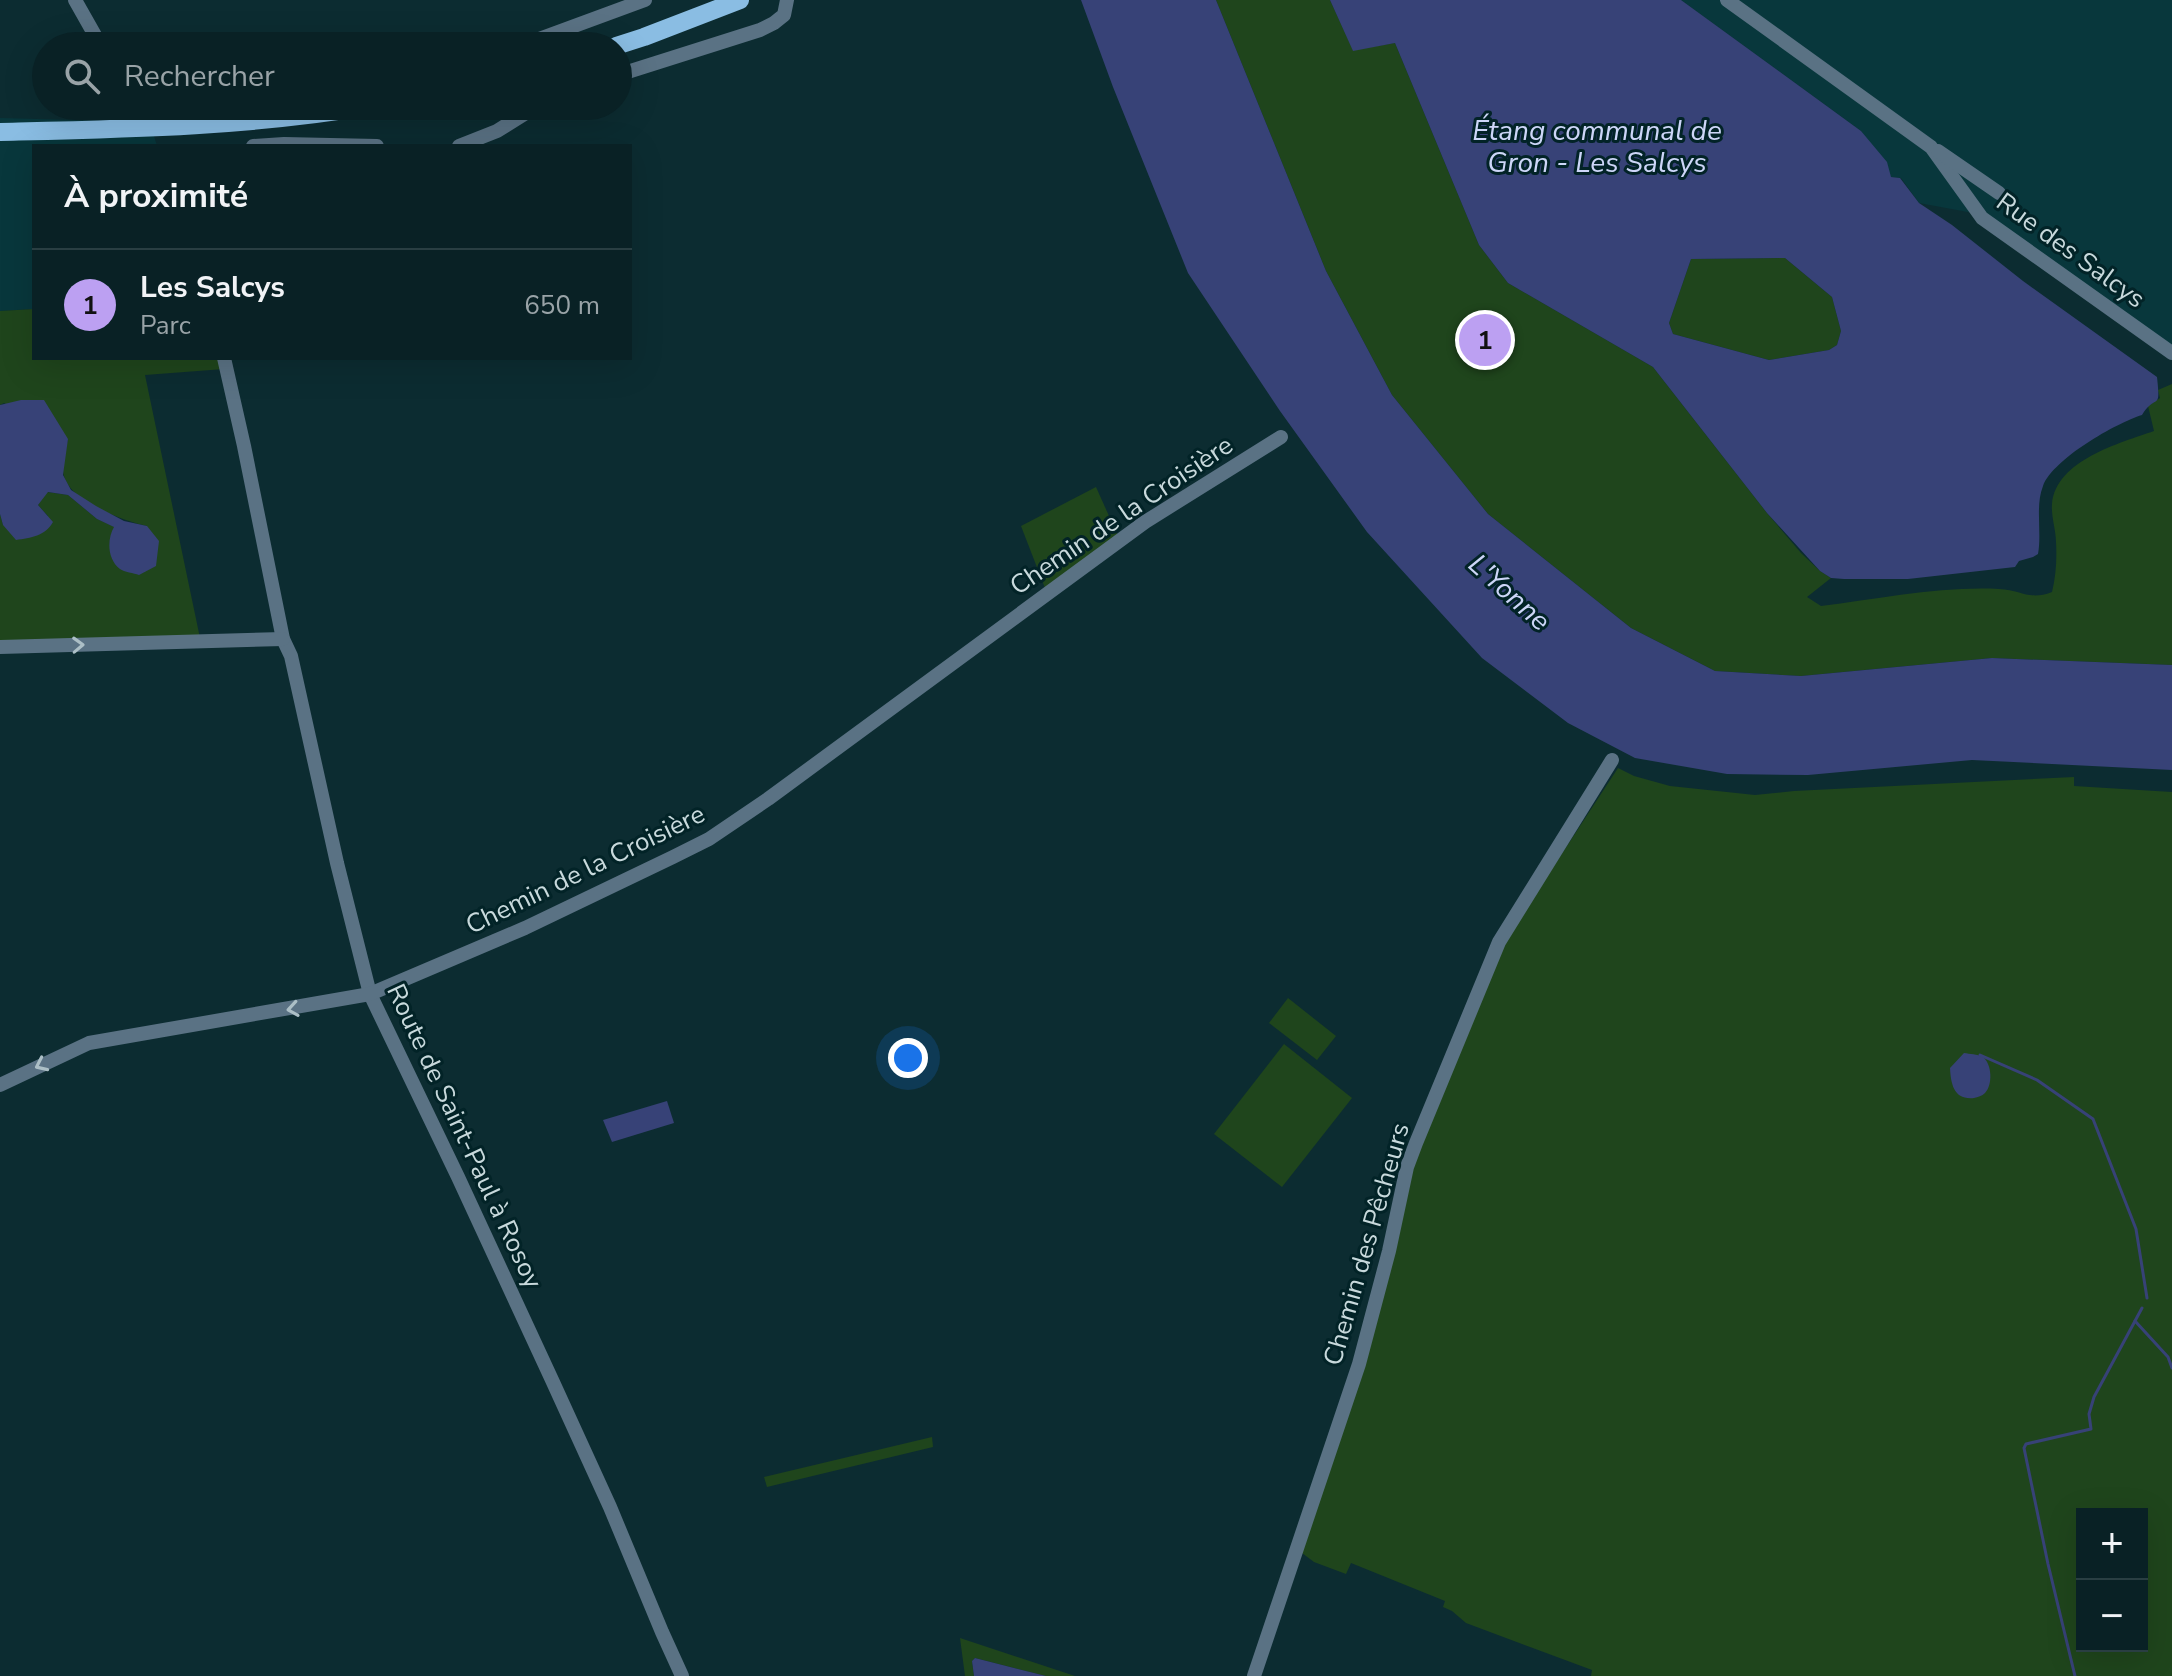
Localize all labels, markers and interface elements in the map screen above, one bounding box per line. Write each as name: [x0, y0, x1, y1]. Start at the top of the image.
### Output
search box: [32, 32, 632, 120]
icon: search: [60, 54, 104, 98]
text: Rechercher: [124, 56, 275, 97]
water label: Étang communal de Gron - Les Salcys: [1472, 112, 1722, 182]
text: À proximité: [64, 173, 248, 219]
street label: Rue des Salcys: [1989, 185, 2152, 316]
text: Les Salcys: [140, 267, 285, 308]
text: 1: [82, 288, 98, 323]
text: 650 m: [524, 288, 600, 323]
text: Parc: [140, 308, 191, 343]
pin: 1: [1459, 310, 1511, 370]
street label: Chemin de la Croisière: [1003, 428, 1240, 603]
water label: L'Yonne: [1460, 546, 1559, 640]
one-way arrow: [72, 637, 85, 654]
street label: Chemin de la Croisière: [460, 796, 711, 943]
street label: Route de Saint-Paul à Rosoy: [378, 978, 551, 1295]
one-way arrow: [286, 1000, 300, 1017]
your location: [888, 1038, 928, 1078]
one-way arrow: [35, 1055, 49, 1071]
street label: Chemin des Pêcheurs: [1315, 1119, 1418, 1369]
map controls: [2076, 1508, 2148, 1652]
button: +: [2076, 1508, 2148, 1580]
button: −: [2076, 1580, 2148, 1652]

